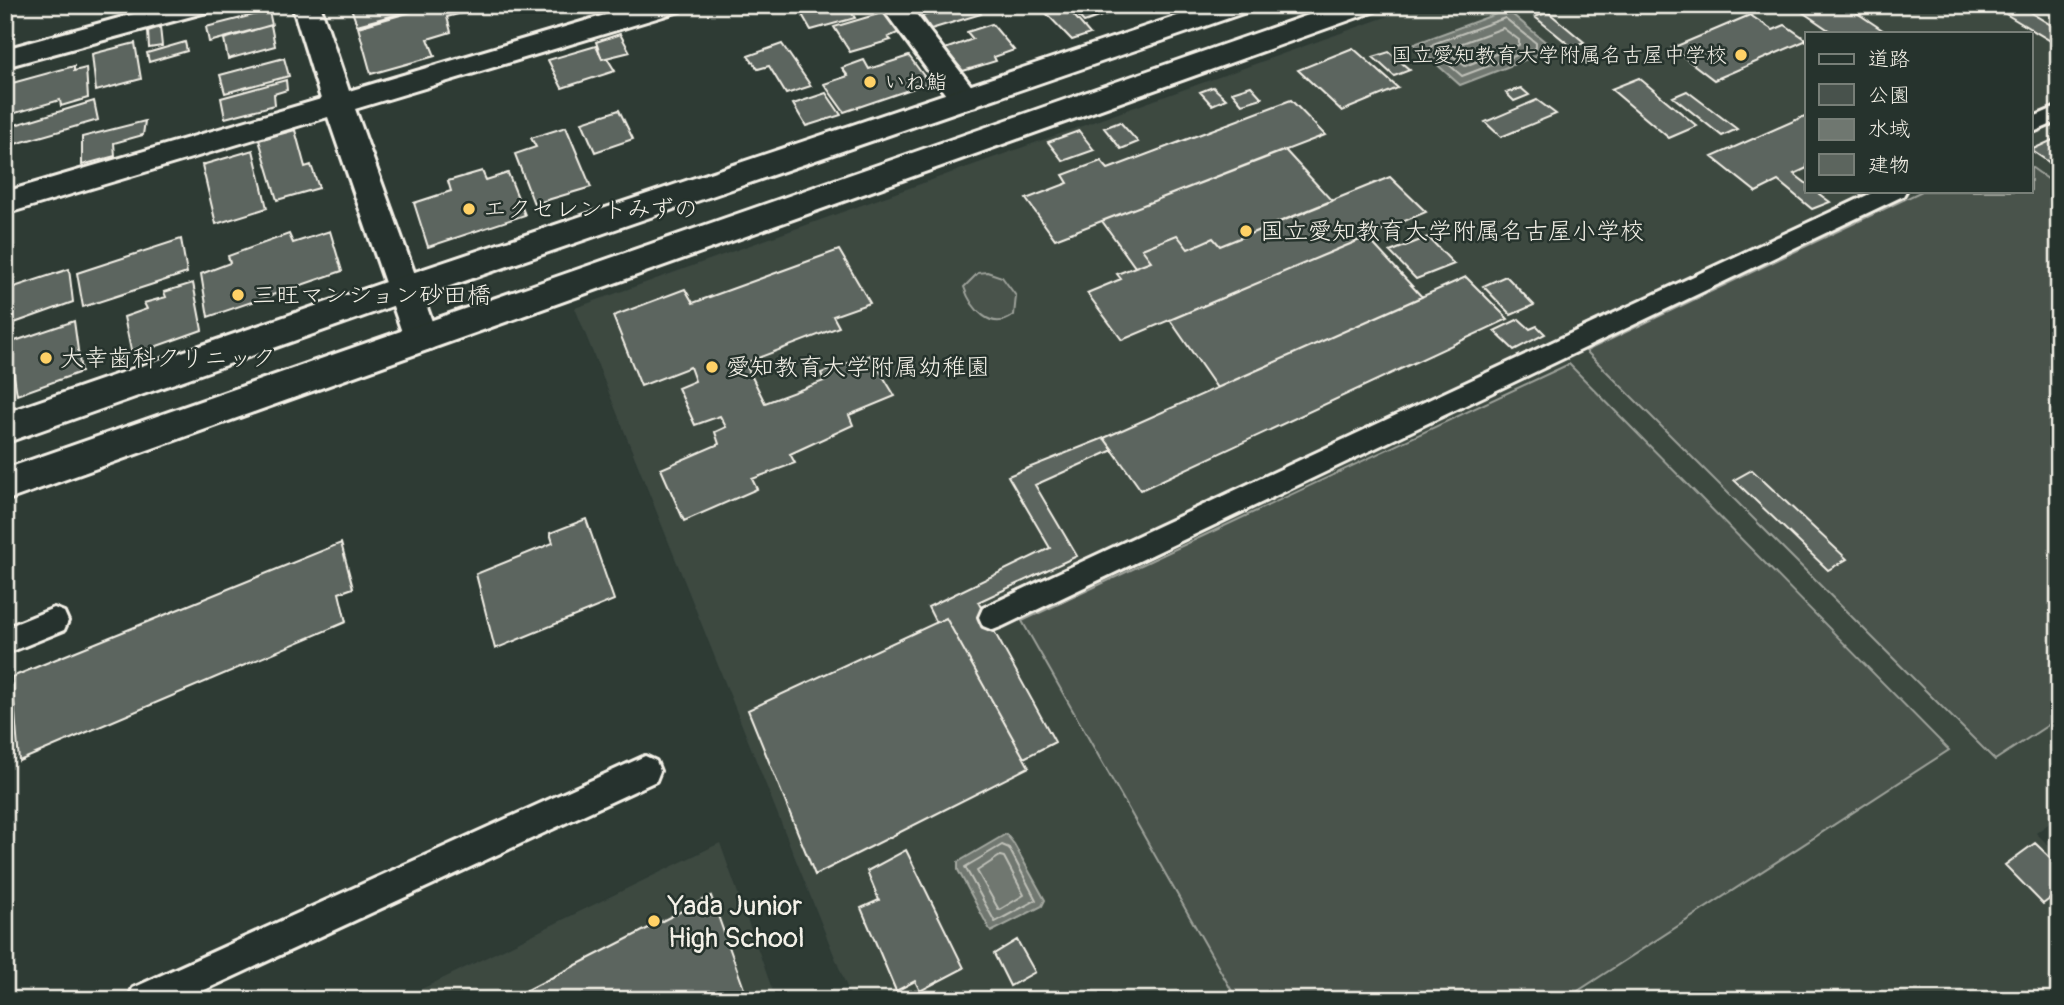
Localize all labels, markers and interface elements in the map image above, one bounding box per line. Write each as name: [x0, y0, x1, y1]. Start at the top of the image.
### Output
legend: [1805, 32, 2032, 192]
place label: 国立愛知教育大学附属名古屋中学校: [1391, 42, 1727, 69]
text: 道路: [1868, 46, 1910, 73]
marker: 国立愛知教育大学附属名古屋中学校: [1733, 47, 1749, 63]
place label: いね鮨: [884, 69, 947, 96]
marker: いね鮨: [862, 74, 878, 90]
text: 公園: [1868, 82, 1910, 109]
text: 水域: [1868, 116, 1910, 143]
text: 建物: [1868, 152, 1910, 179]
place label: エクセレントみずの: [483, 195, 698, 224]
marker: エクセレントみずの: [461, 201, 477, 217]
place label: 国立愛知教育大学附属名古屋小学校: [1260, 217, 1644, 246]
marker: 国立愛知教育大学附属名古屋小学校: [1238, 223, 1254, 239]
place label: 三旺マンション砂田橋: [252, 281, 491, 310]
marker: 三旺マンション砂田橋: [230, 287, 246, 303]
place label: 大幸歯科クリニック: [60, 344, 276, 373]
marker: 大幸歯科クリニック: [38, 350, 54, 366]
place label: 愛知教育大学附属幼稚園: [726, 353, 990, 382]
marker: 愛知教育大学附属幼稚園: [704, 359, 720, 375]
place label: Yada Junior High School: [667, 889, 805, 956]
marker: Yada Junior High School: [646, 913, 662, 929]

